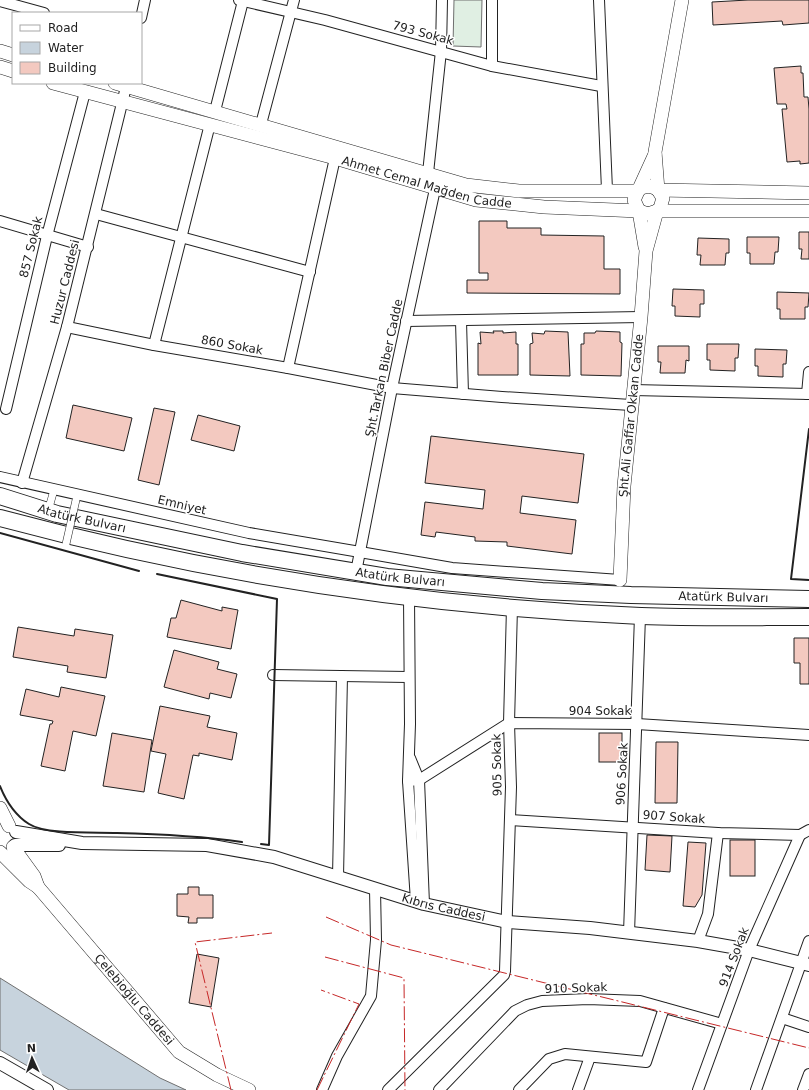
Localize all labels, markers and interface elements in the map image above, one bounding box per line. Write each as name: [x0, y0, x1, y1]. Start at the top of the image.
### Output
legend: [12, 12, 142, 84]
street label: 793 Sokak: [391, 18, 455, 48]
text: Road: [48, 21, 78, 35]
text: Water: [48, 41, 84, 55]
text: Building: [48, 61, 97, 75]
street label: Ahmet Cemal Mağden Cadde: [340, 153, 512, 211]
street label: 857 Sokak: [17, 215, 45, 279]
street label: Huzur Caddesi: [48, 238, 82, 326]
street label: Şht.Tarkan Biber Cadde: [363, 298, 405, 438]
street label: 860 Sokak: [200, 333, 264, 357]
street label: Şht.Ali Gaffar Okkan Cadde: [617, 333, 646, 497]
street label: Emniyet: [156, 493, 208, 517]
street label: Atatürk Bulvarı: [36, 501, 127, 535]
street label: Atatürk Bulvarı: [354, 565, 446, 589]
street label: Atatürk Bulvarı: [678, 589, 769, 605]
street label: 904 Sokak: [569, 704, 631, 718]
street label: 905 Sokak: [489, 733, 505, 796]
street label: 906 Sokak: [613, 742, 631, 806]
street label: 907 Sokak: [642, 808, 706, 826]
street label: Kıbrıs Caddesi: [400, 891, 486, 924]
street label: 914 Sokak: [716, 925, 752, 989]
street label: Çelebioğlu Caddesi: [91, 951, 177, 1048]
street label: 910 Sokak: [544, 980, 608, 996]
north arrow: [12, 1038, 52, 1078]
text: N: [27, 1042, 36, 1055]

